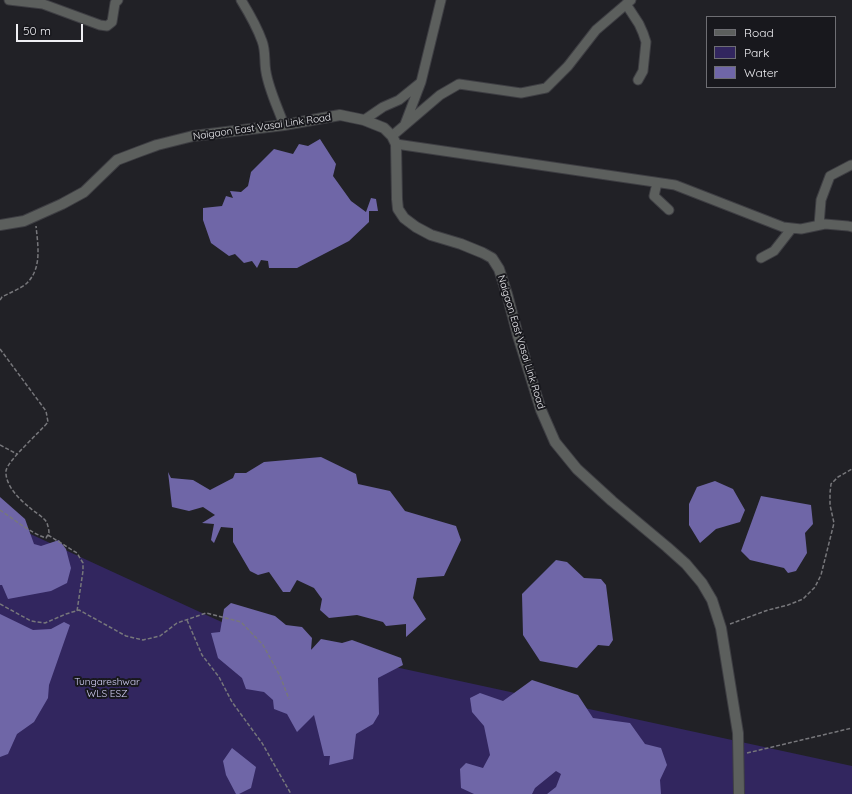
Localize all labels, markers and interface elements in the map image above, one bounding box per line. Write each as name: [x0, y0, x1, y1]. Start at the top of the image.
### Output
scale bar: [18, 16, 85, 42]
legend: [706, 16, 836, 88]
text: 50 m: [23, 23, 51, 38]
text: Road: [744, 25, 774, 40]
text: Park: [744, 45, 769, 60]
text: Water: [744, 65, 778, 80]
street label: Naigaon East Vasai Link Road: [192, 111, 332, 143]
street label: Naigaon East Vasai Link Road: [495, 274, 547, 410]
park label: Tungareshwar WLS ESZ: [74, 676, 140, 700]

